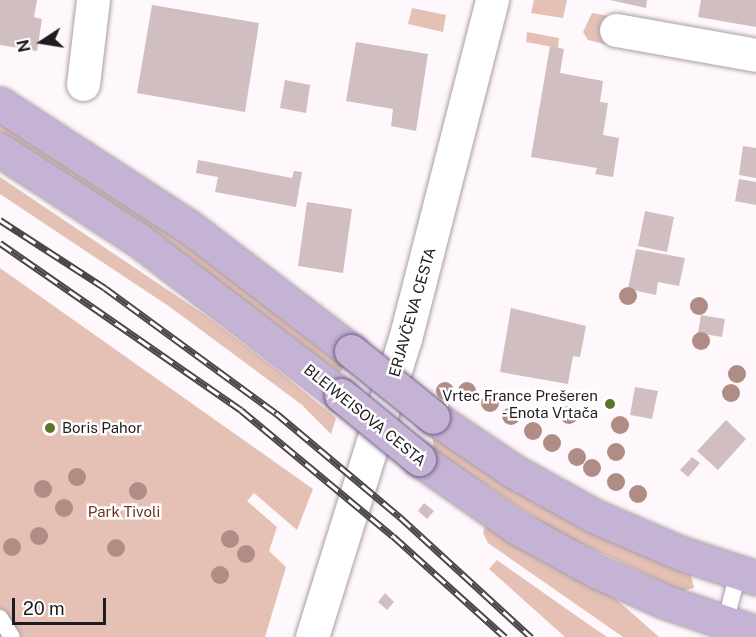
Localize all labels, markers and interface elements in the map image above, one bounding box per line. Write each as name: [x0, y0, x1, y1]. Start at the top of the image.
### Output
north arrow: [12, 12, 72, 72]
text: N: [13, 38, 34, 54]
street label: ERJAVČEVA CESTA: [385, 245, 439, 379]
street label: BLEIWEISOVA CESTA: [300, 360, 430, 470]
place label: Vrtec France Prešeren - Enota Vrtača: [442, 386, 598, 421]
marker: Vrtec France Prešeren - Enota Vrtača: [603, 397, 617, 411]
place label: Boris Pahor: [62, 419, 142, 437]
marker: Boris Pahor: [43, 421, 57, 435]
park label: Park Tivoli: [88, 503, 160, 521]
scale bar: [15, 586, 110, 624]
text: 20 m: [23, 598, 65, 619]

